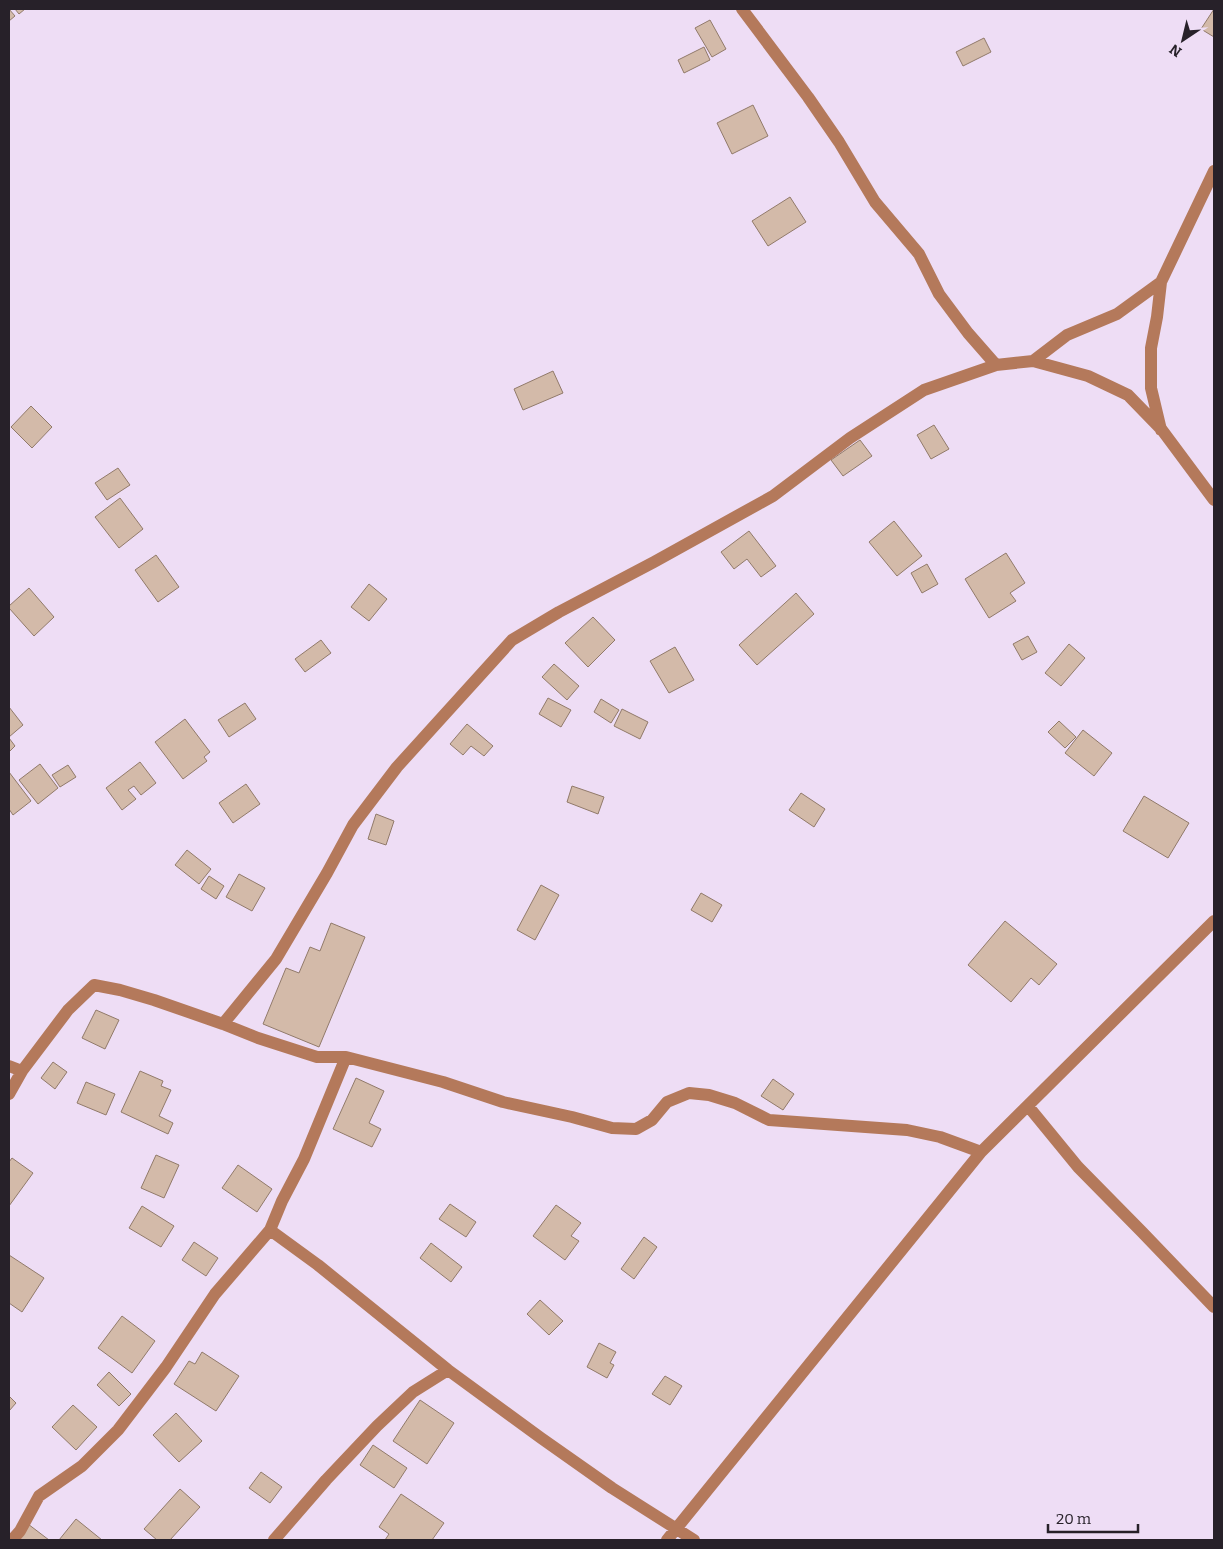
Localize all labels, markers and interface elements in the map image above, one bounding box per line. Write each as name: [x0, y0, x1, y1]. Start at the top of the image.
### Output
north arrow: [1158, 15, 1208, 65]
text: N: [1166, 40, 1185, 60]
scale bar: [1048, 1502, 1138, 1534]
text: 20 m: [1056, 1510, 1092, 1528]

